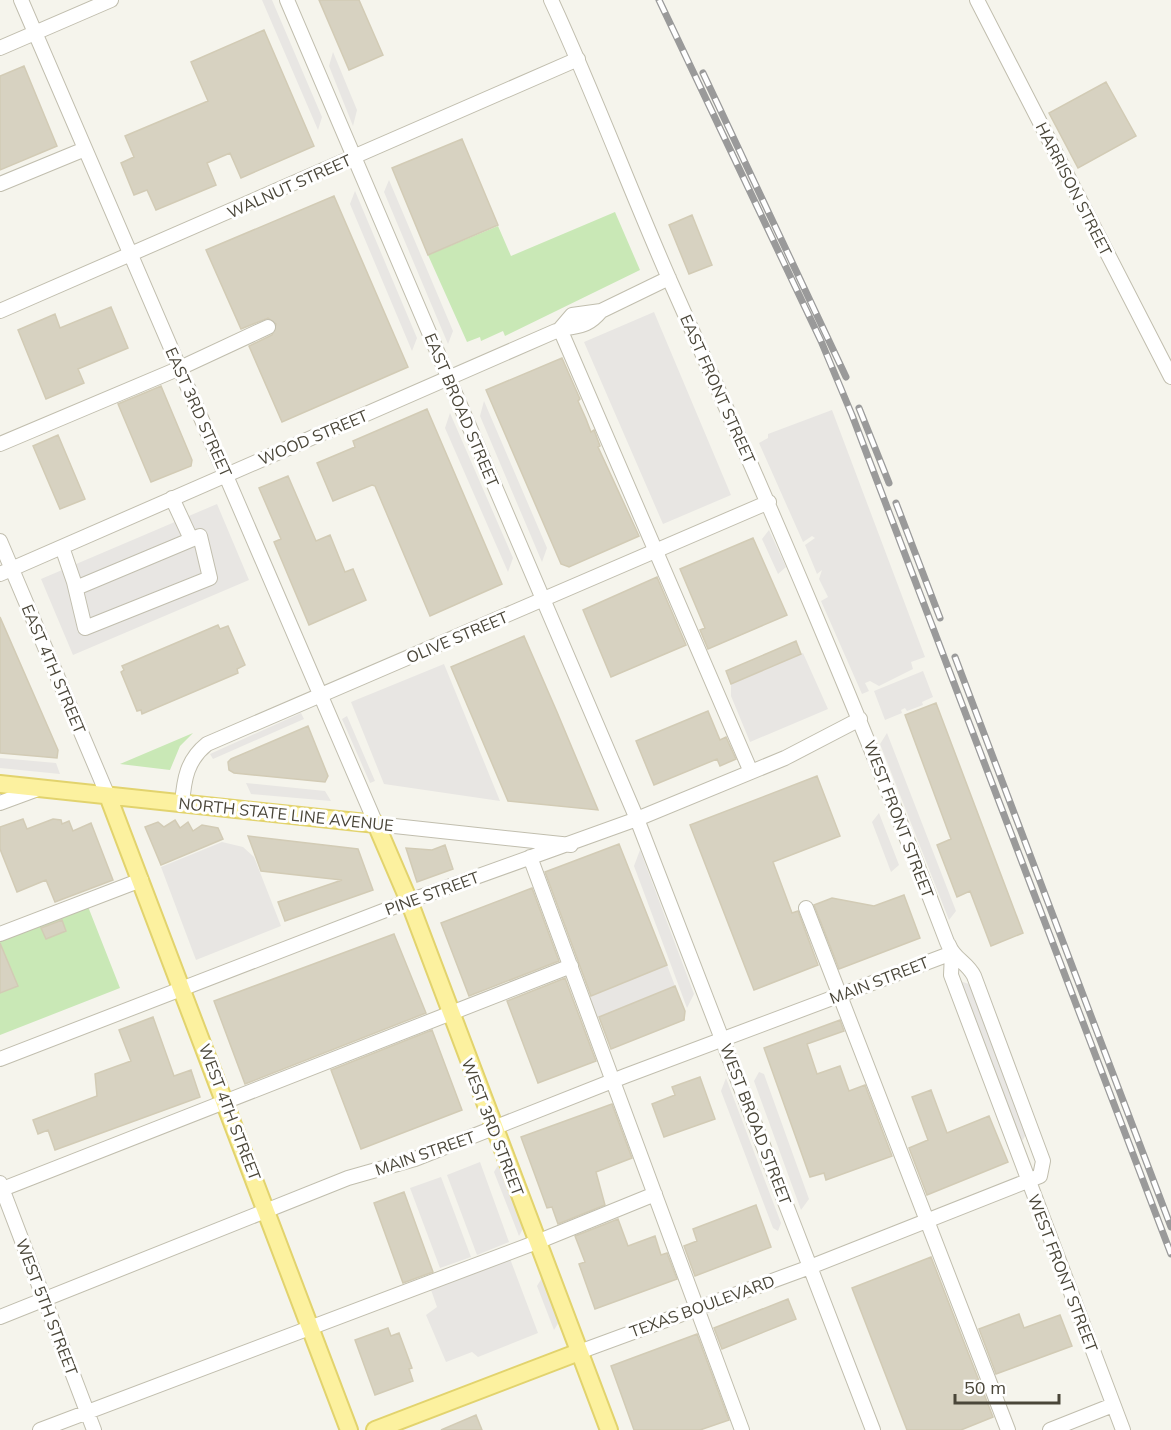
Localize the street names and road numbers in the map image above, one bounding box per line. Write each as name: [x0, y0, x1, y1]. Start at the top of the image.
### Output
street label: HARRISON STREET: [1032, 119, 1117, 260]
street label: WALNUT STREET: [224, 150, 354, 222]
street label: EAST FRONT STREET: [676, 311, 760, 467]
street label: EAST BROAD STREET: [421, 330, 504, 490]
street label: EAST 3RD STREET: [161, 344, 237, 480]
street label: WOOD STREET: [255, 405, 371, 469]
street label: EAST 4TH STREET: [18, 601, 90, 737]
street label: OLIVE STREET: [403, 606, 511, 667]
street label: WEST FRONT STREET: [860, 737, 938, 901]
street label: NORTH STATE LINE AVENUE: [178, 793, 394, 835]
street label: PINE STREET: [382, 867, 482, 919]
street label: MAIN STREET: [827, 952, 932, 1008]
street label: WEST BROAD STREET: [716, 1040, 796, 1208]
street label: WEST 4TH STREET: [195, 1041, 265, 1184]
street label: WEST 3RD STREET: [457, 1055, 529, 1199]
street label: MAIN STREET: [372, 1126, 478, 1179]
street label: WEST FRONT STREET: [1024, 1191, 1102, 1355]
street label: WEST 5TH STREET: [12, 1236, 82, 1379]
street label: TEXAS BOULEVARD: [627, 1270, 777, 1342]

